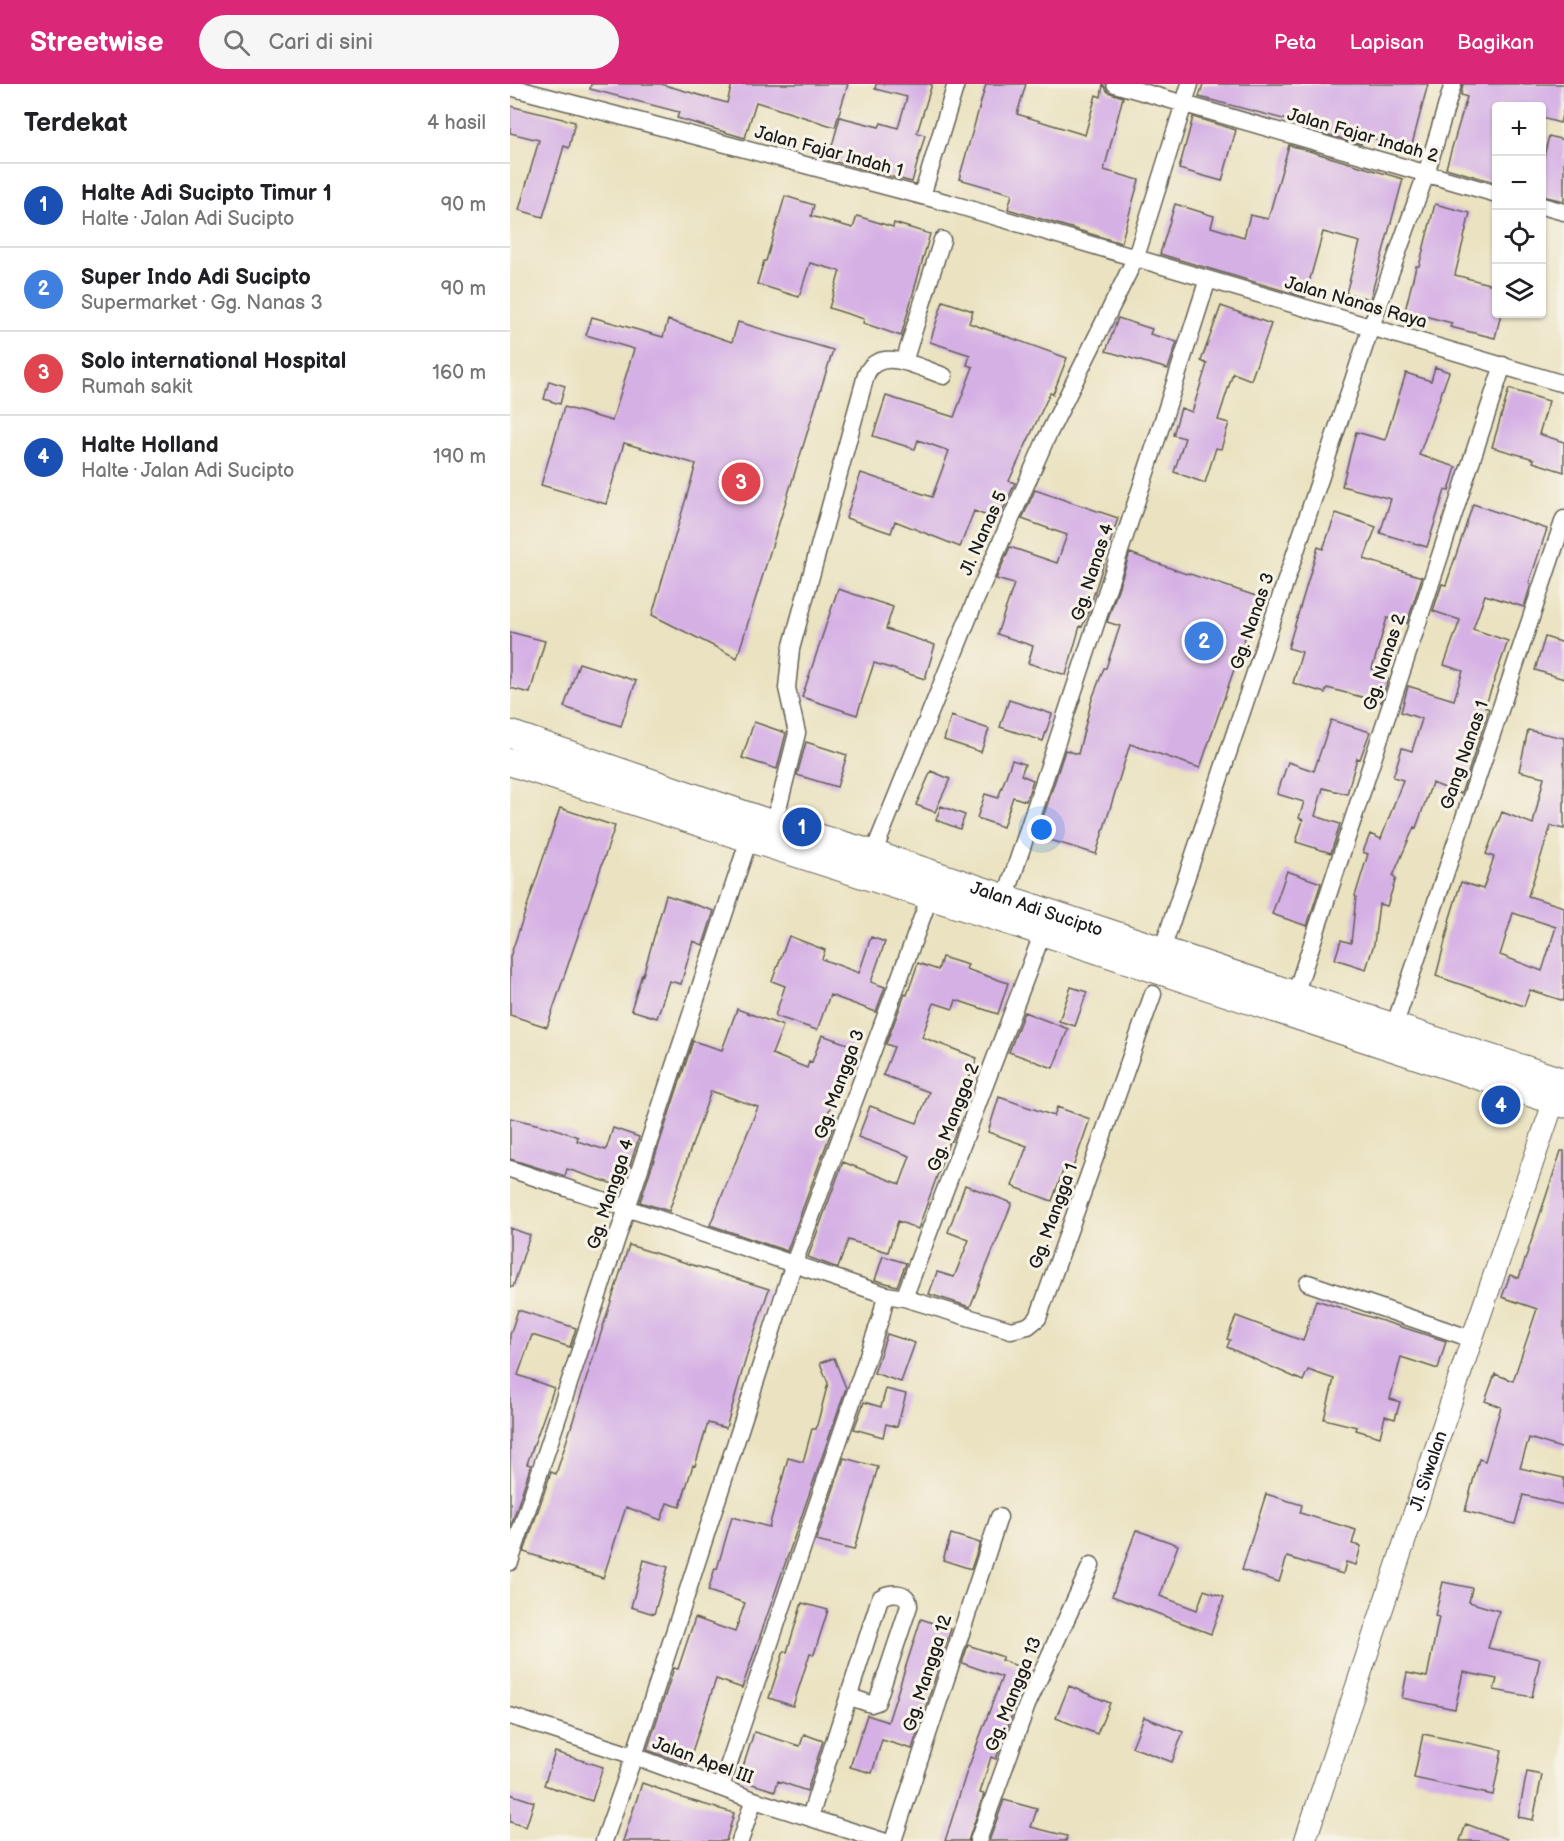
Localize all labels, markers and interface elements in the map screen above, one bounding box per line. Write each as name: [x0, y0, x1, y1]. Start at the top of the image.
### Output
search box: [199, 15, 619, 69]
text: Streetwise: [30, 26, 163, 59]
icon: search: [220, 26, 253, 59]
text: Cari di sini: [268, 29, 373, 56]
text: Peta: [1274, 30, 1316, 55]
text: Lapisan: [1349, 30, 1424, 55]
text: Bagikan: [1457, 30, 1534, 55]
map controls: [1492, 102, 1546, 318]
button: +: [1492, 102, 1546, 156]
street label: Jalan Fajar Indah 2: [1285, 104, 1441, 167]
text: Terdekat: [24, 108, 127, 139]
text: 4 hasil: [427, 111, 486, 135]
street label: Jalan Fajar Indah 1: [752, 122, 905, 181]
button: −: [1492, 156, 1546, 210]
text: Halte Adi Sucipto Timur 1: [81, 180, 332, 207]
text: 1: [39, 193, 48, 217]
text: 90 m: [441, 193, 486, 217]
text: Halte · Jalan Adi Sucipto: [81, 207, 294, 231]
button: locate: [1492, 210, 1546, 264]
text: Super Indo Adi Sucipto: [81, 264, 311, 291]
button: layers: [1492, 264, 1546, 318]
street label: Jalan Nanas Raya: [1282, 272, 1429, 333]
text: 2: [38, 277, 49, 301]
text: 90 m: [441, 277, 486, 301]
text: Supermarket · Gg. Nanas 3: [81, 291, 323, 315]
text: Solo international Hospital: [81, 348, 346, 375]
text: 3: [38, 361, 49, 385]
text: 160 m: [432, 361, 486, 385]
text: Rumah sakit: [81, 375, 193, 399]
text: Halte Holland: [81, 432, 219, 459]
text: 4: [38, 445, 49, 469]
text: 190 m: [433, 445, 486, 469]
text: Halte · Jalan Adi Sucipto: [81, 459, 294, 483]
pin: 3: [722, 460, 760, 504]
street label: Jl. Nanas 5: [956, 488, 1011, 579]
street label: Gg. Nanas 4: [1067, 521, 1118, 623]
street label: Gg. Nanas 3: [1226, 570, 1279, 672]
street label: Gg. Nanas 2: [1359, 611, 1410, 713]
pin: 2: [1184, 618, 1224, 664]
street label: Gang Nanas 1: [1436, 698, 1493, 812]
pin: 1: [782, 804, 822, 850]
your location: [1027, 815, 1056, 844]
street label: Jalan Adi Sucipto: [968, 877, 1105, 941]
street label: Gg. Mangga 3: [810, 1027, 869, 1142]
street label: Gg. Mangga 2: [923, 1060, 984, 1174]
pin: 4: [1482, 1082, 1520, 1128]
street label: Gg. Mangga 4: [583, 1136, 638, 1252]
street label: Gg. Mangga 1: [1025, 1160, 1082, 1272]
street label: Jl. Siwalan: [1405, 1428, 1452, 1514]
street label: Gg. Mangga 12: [899, 1612, 956, 1734]
street label: Gg. Mangga 13: [981, 1634, 1046, 1755]
street label: Jalan Apel III: [649, 1732, 756, 1788]

